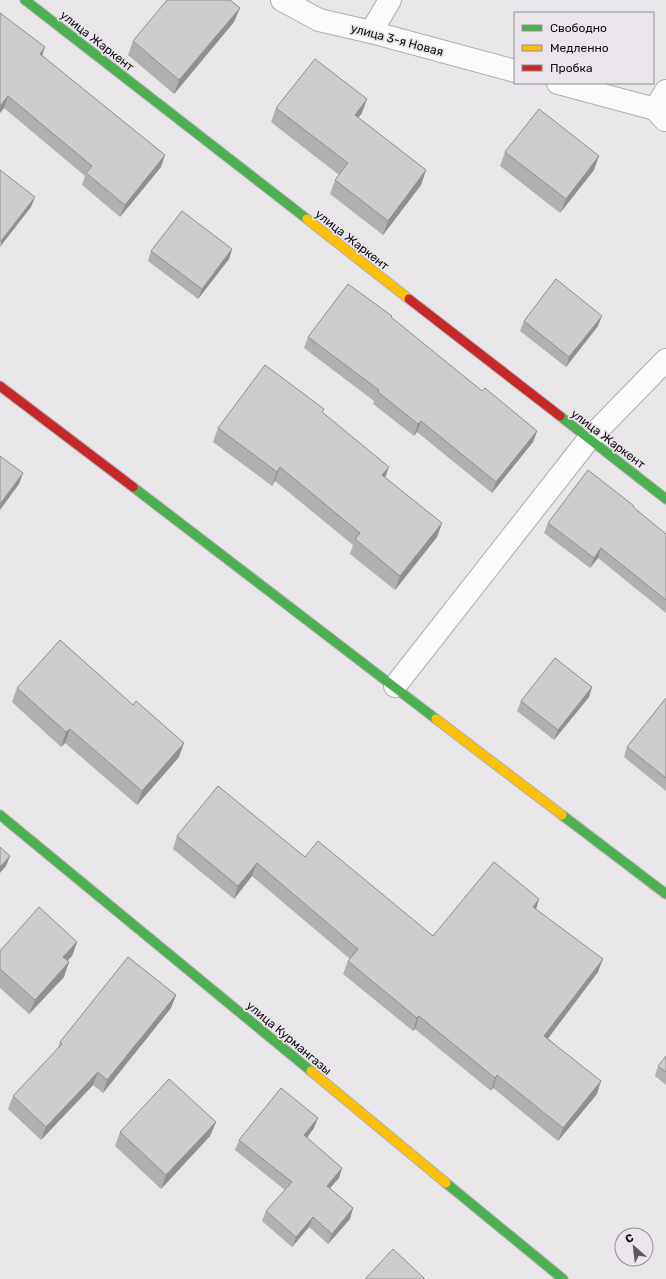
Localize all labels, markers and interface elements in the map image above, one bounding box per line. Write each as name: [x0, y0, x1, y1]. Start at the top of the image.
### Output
street label: улица Жаркент: [57, 8, 137, 74]
legend: [514, 12, 654, 84]
street label: улица 3-я Новая: [349, 21, 445, 59]
text: Свободно: [550, 21, 607, 35]
text: Медленно: [550, 41, 609, 55]
text: Пробка: [550, 61, 593, 75]
street label: улица Жаркент: [312, 207, 392, 273]
street label: улица Жаркент: [568, 406, 648, 472]
street label: улица Курмангазы: [244, 998, 334, 1078]
north arrow: [614, 1227, 654, 1267]
text: С: [623, 1231, 636, 1246]

